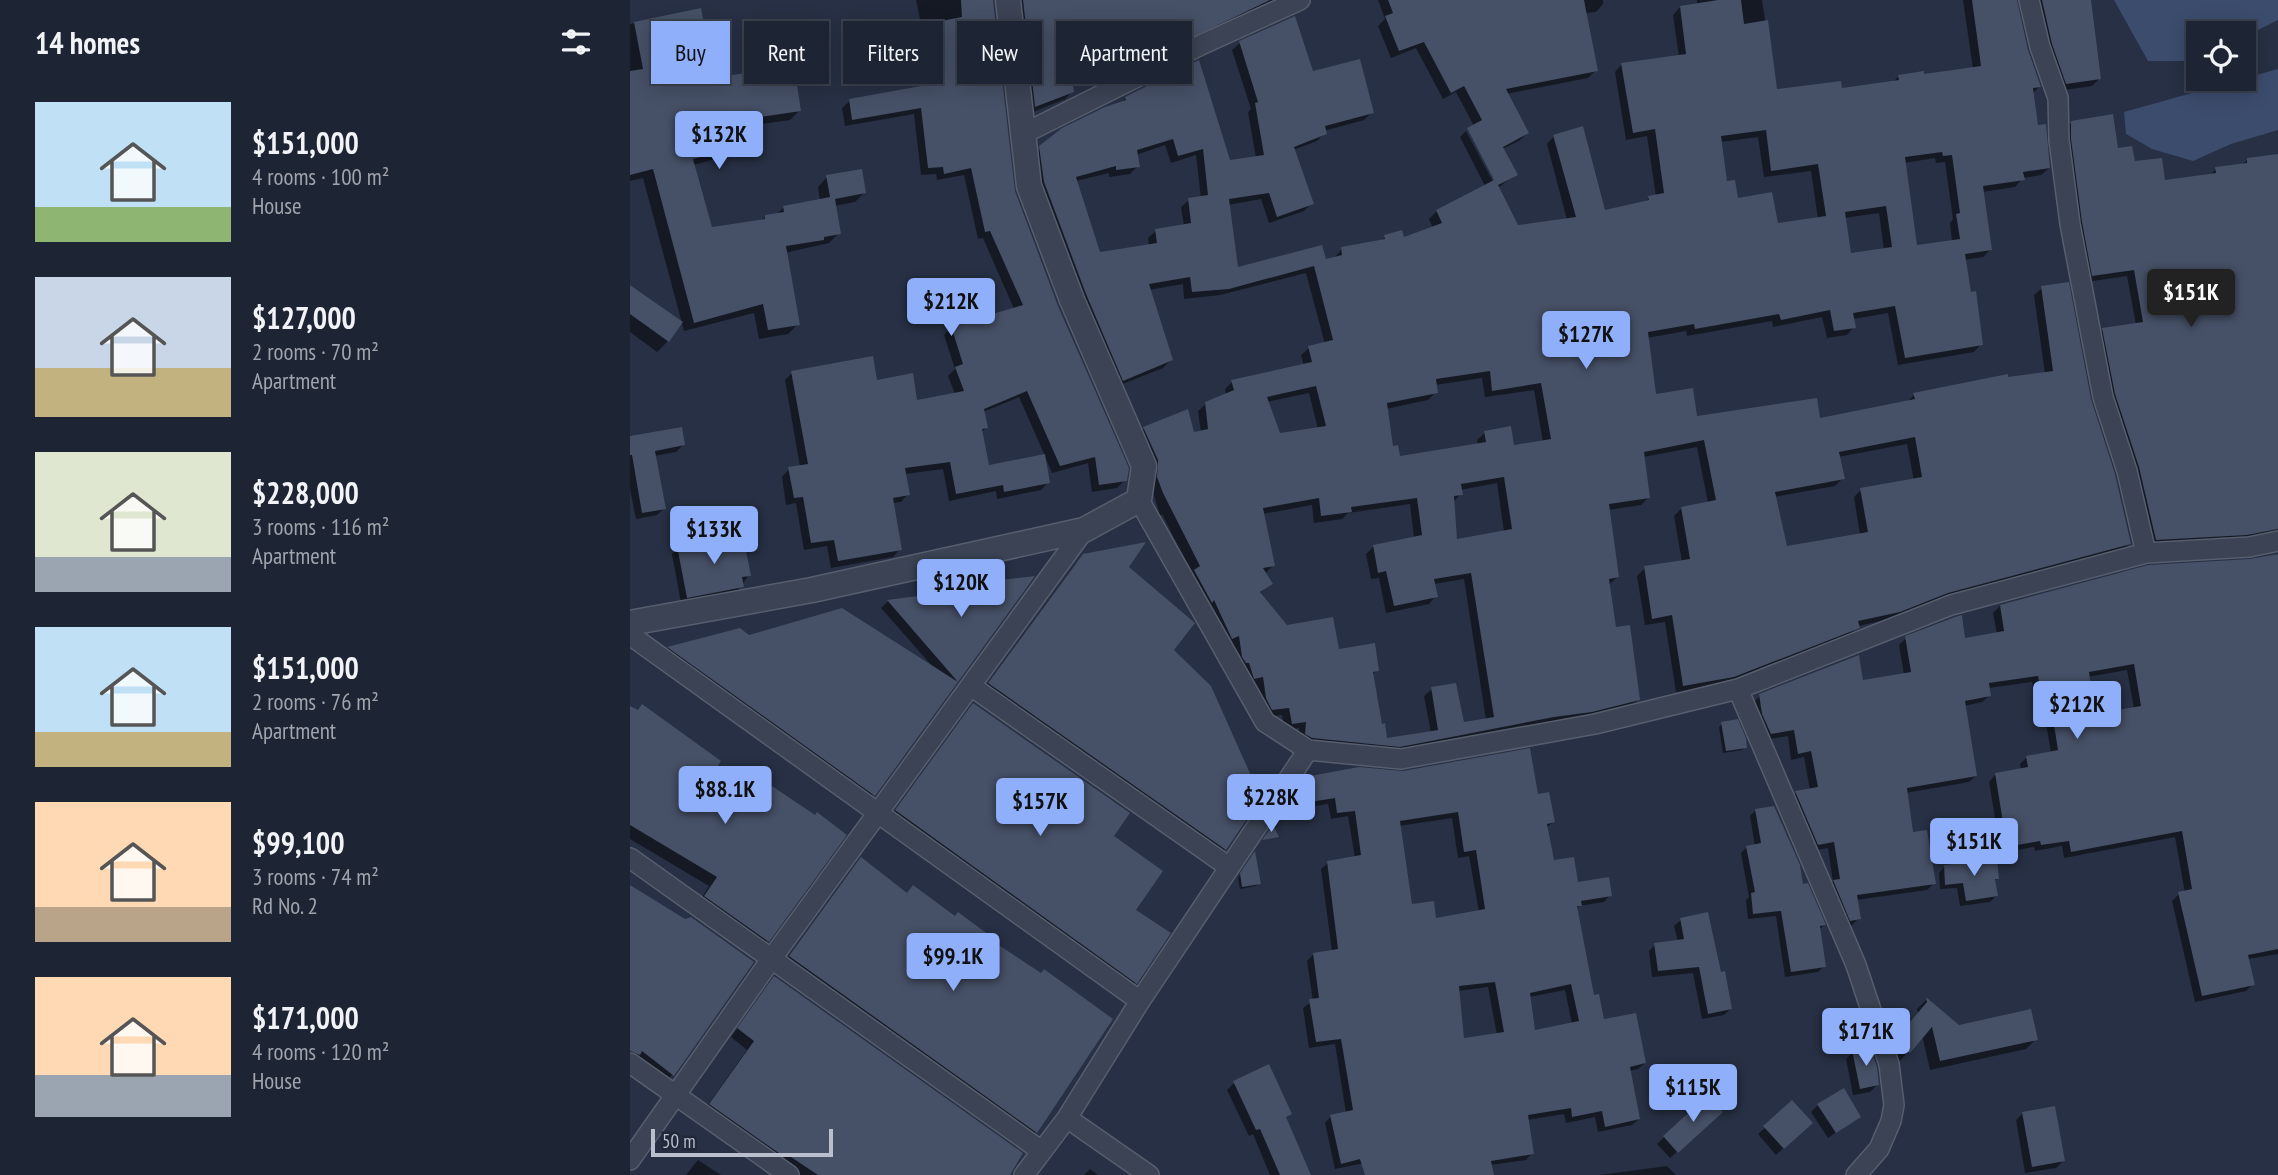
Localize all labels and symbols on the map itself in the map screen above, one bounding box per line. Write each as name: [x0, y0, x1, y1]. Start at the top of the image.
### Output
pin: $132K: [670, 111, 768, 171]
pin: $151K: [2142, 270, 2240, 329]
pin: $212K: [902, 278, 1000, 338]
pin: $127K: [1537, 312, 1635, 371]
pin: $133K: [665, 506, 763, 566]
pin: $120K: [912, 560, 1010, 619]
pin: $212K: [2028, 682, 2126, 741]
pin: $88.1K: [668, 766, 782, 826]
pin: $228K: [1222, 774, 1320, 834]
pin: $157K: [991, 778, 1089, 838]
pin: $151K: [1925, 818, 2023, 878]
pin: $99.1K: [896, 934, 1010, 993]
pin: $171K: [1817, 1009, 1915, 1068]
pin: $115K: [1644, 1064, 1742, 1124]
scale bar: [651, 1126, 833, 1158]

